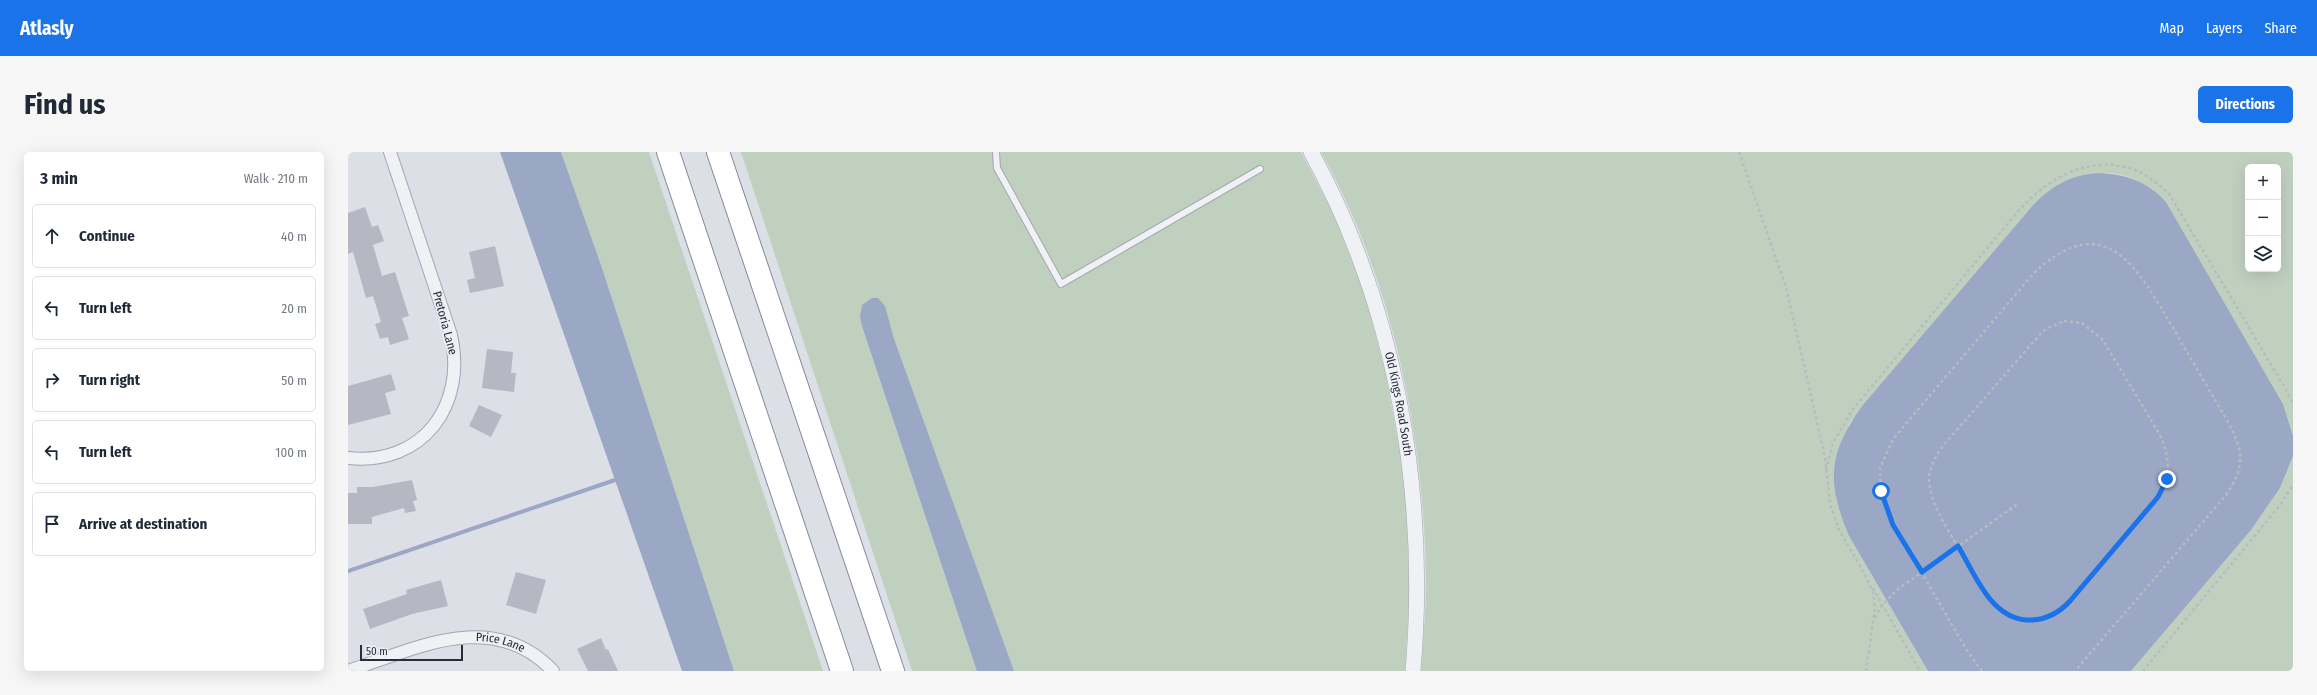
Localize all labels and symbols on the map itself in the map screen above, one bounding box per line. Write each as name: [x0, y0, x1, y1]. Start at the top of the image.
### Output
street label: Pretoria Lane: [430, 290, 460, 356]
street label: Old Kings Road South: [1382, 350, 1415, 457]
route end: [2158, 470, 2176, 488]
route start: [1872, 482, 1890, 500]
street label: Price Lane: [476, 630, 527, 655]
scale bar: [360, 643, 463, 662]

